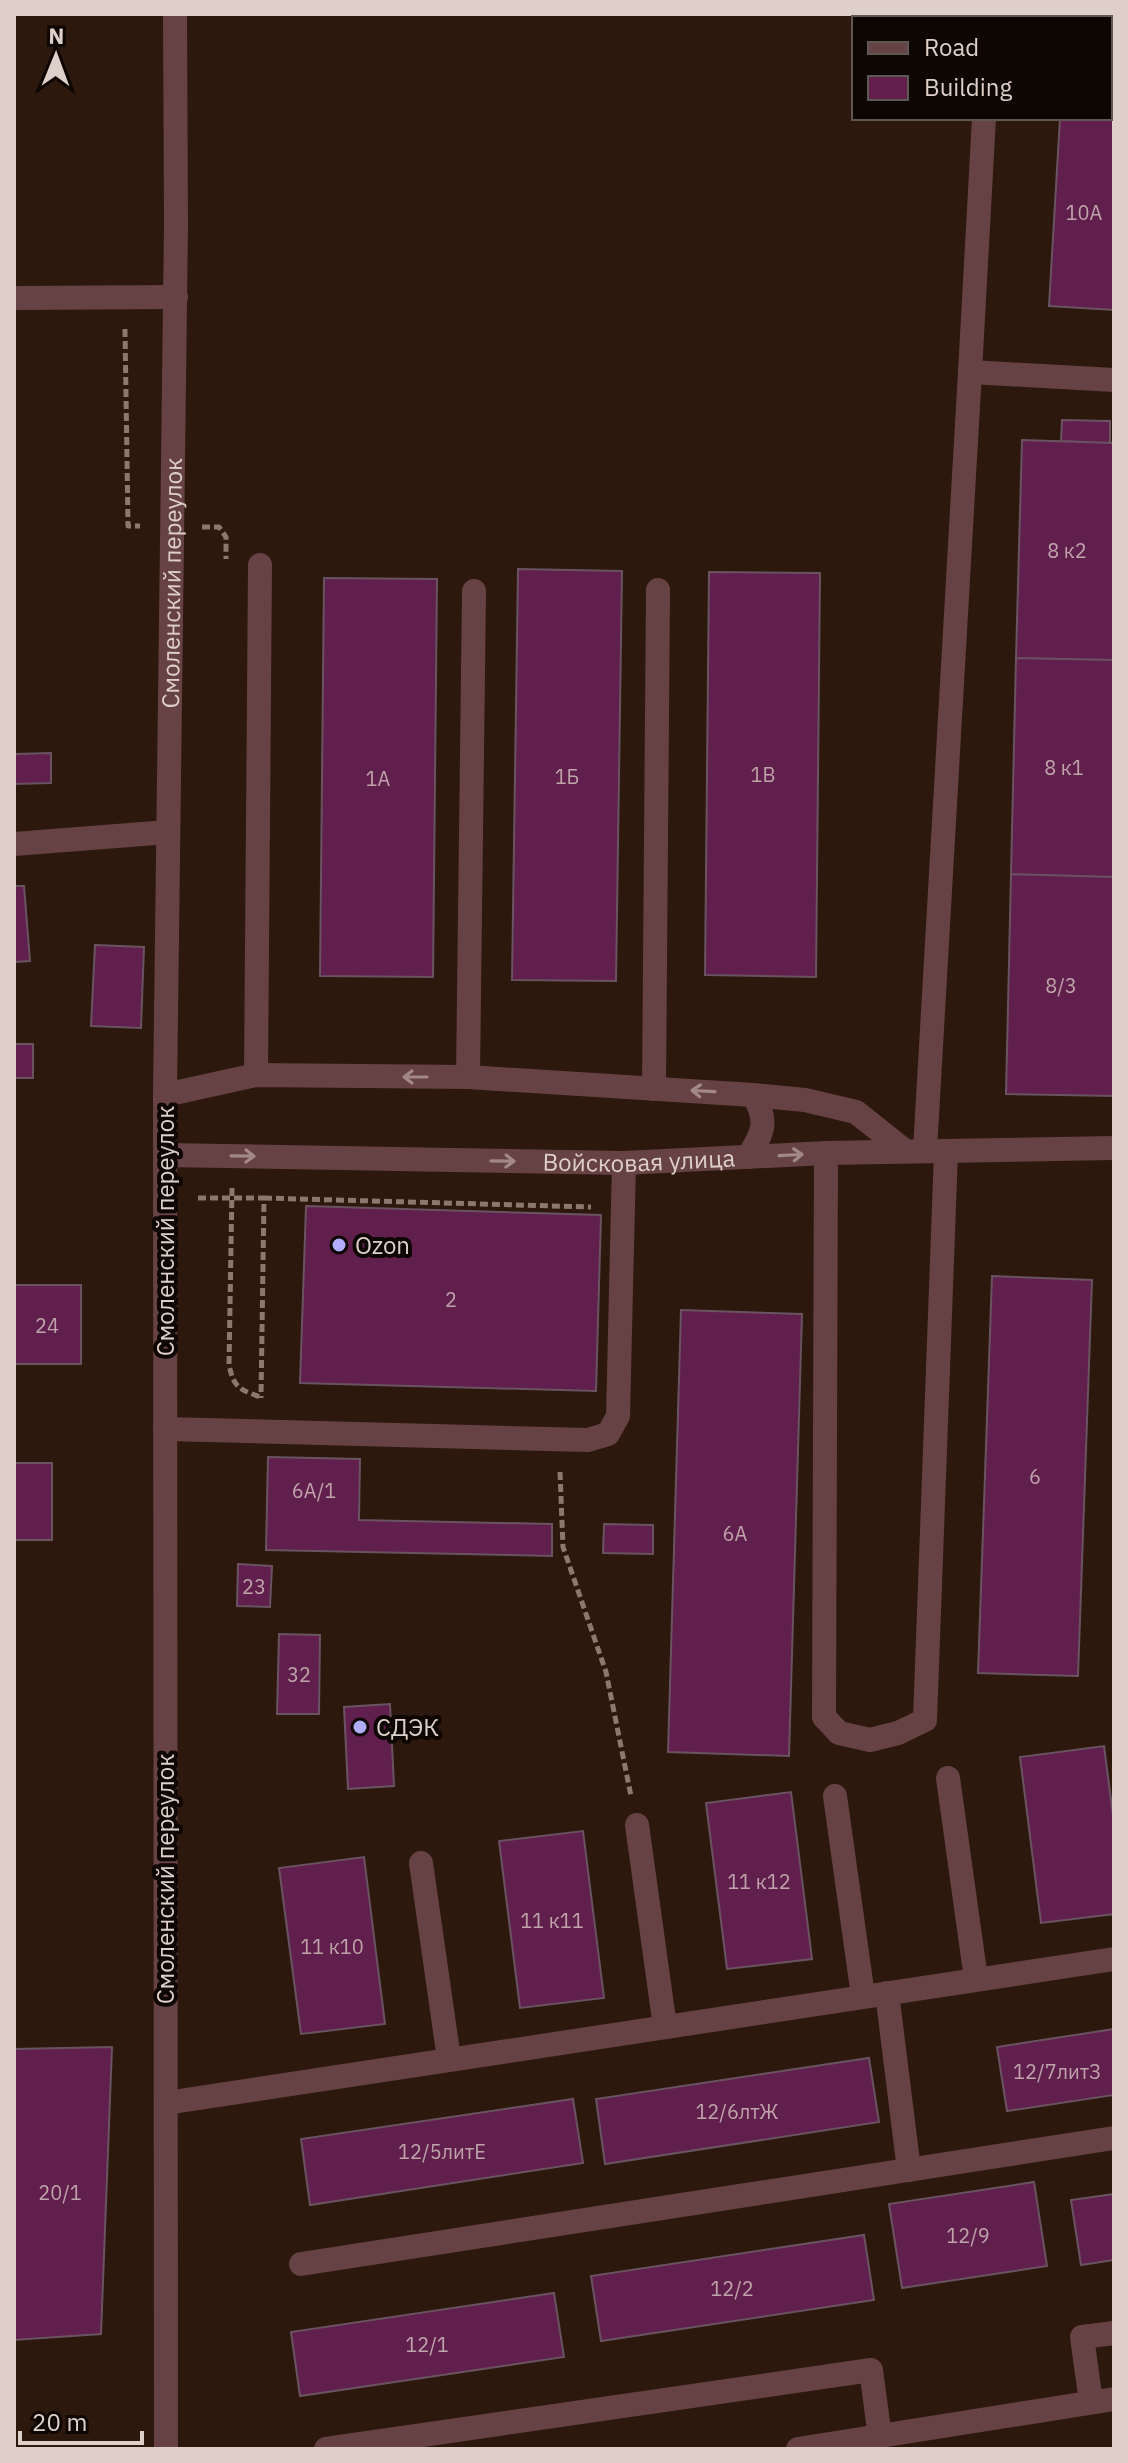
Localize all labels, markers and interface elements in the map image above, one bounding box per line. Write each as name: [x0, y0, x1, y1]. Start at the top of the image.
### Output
north arrow: [16, 16, 96, 96]
legend: [852, 16, 1112, 120]
text: N: [48, 21, 65, 50]
text: Road: [924, 31, 979, 63]
text: Building: [924, 71, 1012, 103]
house number: 10А: [1066, 199, 1103, 226]
street label: Смоленский переулок: [154, 457, 189, 709]
house number: 8 к2: [1047, 537, 1087, 564]
house number: 8 к1: [1044, 754, 1084, 781]
house number: 1В: [750, 761, 776, 788]
house number: 1Б: [555, 763, 579, 790]
house number: 1А: [366, 765, 391, 792]
house number: 8/3: [1045, 972, 1077, 999]
one-way arrow: [402, 1069, 429, 1085]
one-way arrow: [690, 1084, 717, 1099]
street label: Смоленский переулок: [149, 1106, 181, 1356]
street label: Войсковая улица: [542, 1142, 736, 1179]
one-way arrow: [777, 1147, 804, 1162]
one-way arrow: [229, 1149, 256, 1164]
one-way arrow: [489, 1153, 516, 1169]
place label: Ozon: [355, 1229, 410, 1261]
marker: Ozon: [330, 1236, 348, 1254]
house number: 2: [445, 1286, 457, 1313]
house number: 24: [35, 1312, 59, 1339]
house number: 6: [1029, 1463, 1041, 1490]
house number: 6А/1: [292, 1477, 336, 1504]
house number: 6А: [723, 1520, 748, 1547]
house number: 23: [242, 1573, 266, 1600]
house number: 32: [287, 1661, 311, 1688]
place label: СДЭК: [376, 1711, 439, 1743]
marker: СДЭК: [351, 1718, 369, 1736]
street label: Смоленский переулок: [149, 1754, 181, 2004]
house number: 11 к12: [727, 1868, 791, 1895]
house number: 11 к11: [520, 1907, 584, 1934]
house number: 11 к10: [300, 1933, 364, 1960]
house number: 12/7литЗ: [1013, 2058, 1101, 2085]
house number: 12/6лтЖ: [695, 2098, 779, 2125]
house number: 12/5литЕ: [398, 2138, 486, 2165]
house number: 20/1: [38, 2179, 82, 2206]
house number: 12/9: [946, 2222, 990, 2249]
house number: 12/2: [710, 2275, 754, 2302]
house number: 12/1: [405, 2331, 449, 2358]
scale bar: [20, 2395, 142, 2445]
text: 20 m: [32, 2406, 87, 2438]

